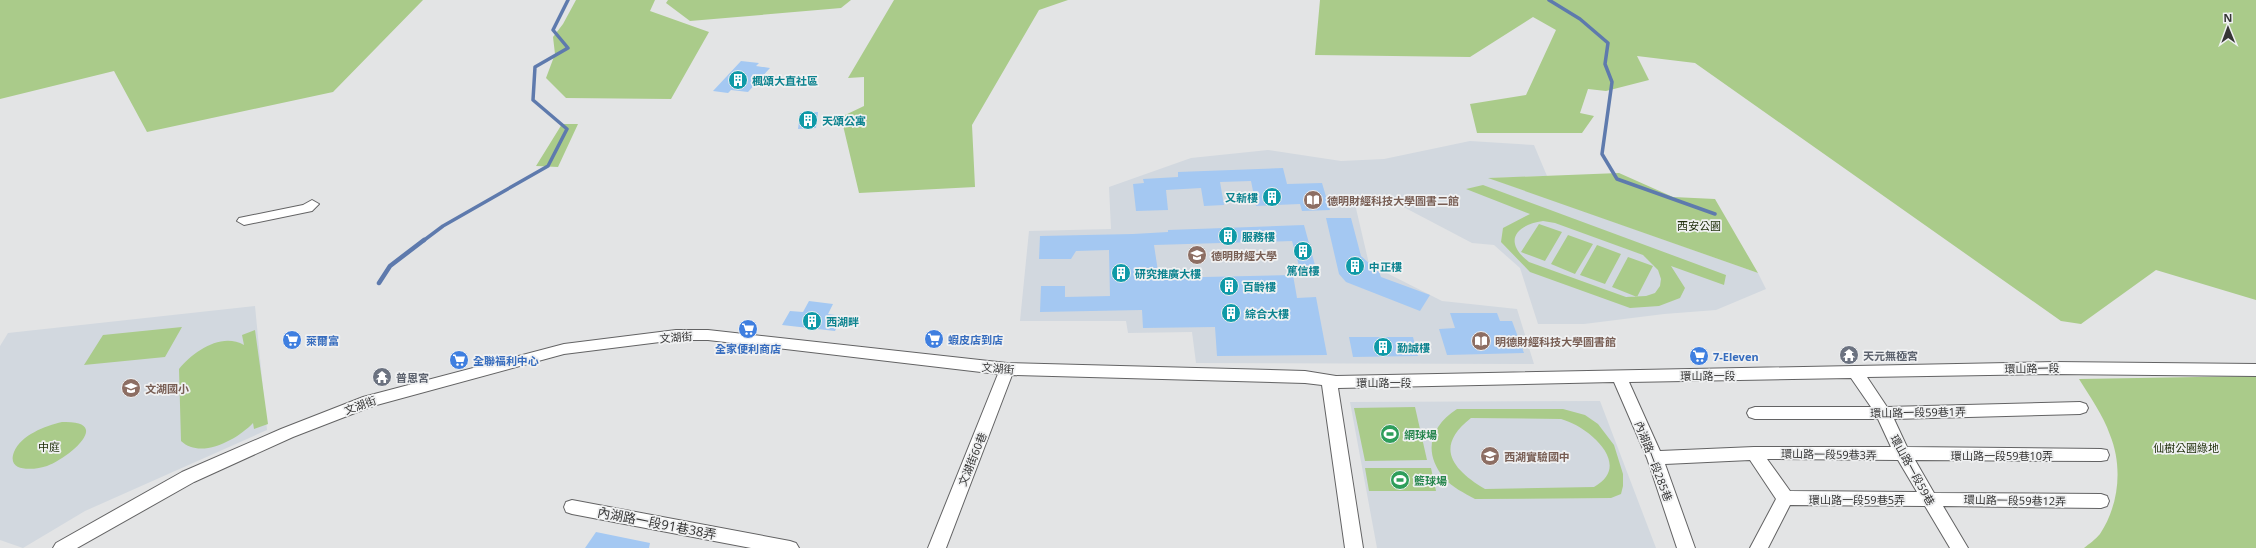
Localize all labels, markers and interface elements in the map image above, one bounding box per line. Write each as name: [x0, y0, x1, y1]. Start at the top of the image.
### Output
north arrow: [2208, 8, 2248, 48]
text: N: [2223, 10, 2232, 25]
building icon: 楓頌大直社區: [727, 69, 749, 91]
place label: 楓頌大直社區: [752, 73, 818, 88]
building icon: 天頌公寓: [797, 109, 819, 131]
place label: 天頌公寓: [822, 113, 866, 128]
building icon: 又新樓: [1261, 186, 1283, 208]
library icon: 德明財經科技大學圖書二館: [1302, 189, 1324, 211]
place label: 又新樓: [1225, 190, 1258, 205]
place label: 德明財經科技大學圖書二館: [1327, 193, 1459, 208]
park label: 西安公園: [1677, 218, 1721, 233]
building icon: 服務樓: [1217, 225, 1239, 247]
place label: 服務樓: [1242, 229, 1275, 244]
building icon: 篤信樓: [1292, 240, 1314, 262]
school or university icon: 德明財經大學: [1186, 244, 1208, 266]
place label: 德明財經大學: [1211, 248, 1277, 263]
building icon: 中正樓: [1344, 255, 1366, 277]
place label: 中正樓: [1369, 259, 1402, 274]
building icon: 研究推廣大樓: [1110, 262, 1132, 284]
place label: 篤信樓: [1287, 263, 1320, 278]
place label: 研究推廣大樓: [1135, 266, 1201, 281]
building icon: 百齡樓: [1218, 275, 1240, 297]
place label: 百齡樓: [1243, 279, 1276, 294]
building icon: 綜合大樓: [1220, 302, 1242, 324]
place label: 綜合大樓: [1245, 306, 1289, 321]
building icon: 西湖畔: [801, 310, 823, 332]
place label: 西湖畔: [826, 314, 859, 329]
supermarket icon: 全家便利商店: [737, 318, 759, 340]
street label: 文湖街: [659, 328, 693, 346]
supermarket icon: 蝦皮店到店: [923, 328, 945, 350]
supermarket icon: 萊爾富: [281, 329, 303, 351]
library icon: 明德財經科技大學圖書館: [1470, 330, 1492, 352]
place label: 蝦皮店到店: [948, 332, 1003, 347]
place label: 萊爾富: [306, 333, 339, 348]
place label: 明德財經科技大學圖書館: [1495, 334, 1616, 349]
building icon: 勤誠樓: [1372, 336, 1394, 358]
place label: 勤誠樓: [1397, 340, 1430, 355]
place label: 全家便利商店: [715, 341, 781, 356]
temple icon: 天元無極宮: [1838, 344, 1860, 366]
supermarket icon: 7-Eleven: [1688, 345, 1710, 367]
place label: 天元無極宮: [1863, 348, 1918, 363]
supermarket icon: 全聯福利中心: [448, 349, 470, 371]
place label: 7-Eleven: [1713, 349, 1759, 364]
place label: 全聯福利中心: [473, 353, 539, 368]
street label: 文湖街: [981, 359, 1015, 377]
street label: 環山路一段: [2004, 360, 2060, 376]
temple icon: 普恩宮: [371, 366, 393, 388]
street label: 環山路一段: [1681, 368, 1736, 383]
place label: 普恩宮: [396, 370, 429, 385]
street label: 環山路一段: [1357, 375, 1412, 390]
school or university icon: 文湖國小: [120, 377, 142, 399]
place label: 文湖國小: [145, 381, 189, 396]
street label: 文湖街: [342, 392, 378, 418]
street label: 環山路一段59巷1弄: [1870, 404, 1966, 420]
street label: 內湖路一段285巷: [1632, 419, 1676, 503]
sports icon: 網球場: [1379, 423, 1401, 445]
place label: 網球場: [1404, 427, 1437, 442]
street label: 文湖街60巷: [954, 430, 990, 488]
street label: 環山路一段59巷: [1887, 432, 1939, 508]
park label: 中庭: [38, 439, 60, 454]
park label: 仙樹公園綠地: [2153, 440, 2219, 455]
school or university icon: 西湖實驗國中: [1479, 445, 1501, 467]
street label: 環山路一段59巷3弄: [1781, 446, 1877, 462]
street label: 環山路一段59巷10弄: [1951, 448, 2053, 463]
place label: 西湖實驗國中: [1504, 449, 1570, 464]
sports icon: 籃球場: [1389, 469, 1411, 491]
place label: 籃球場: [1414, 473, 1447, 488]
street label: 環山路一段59巷5弄: [1809, 492, 1905, 507]
street label: 環山路一段59巷12弄: [1964, 492, 2066, 508]
street label: 內湖路一段91巷38弄: [596, 503, 718, 543]

